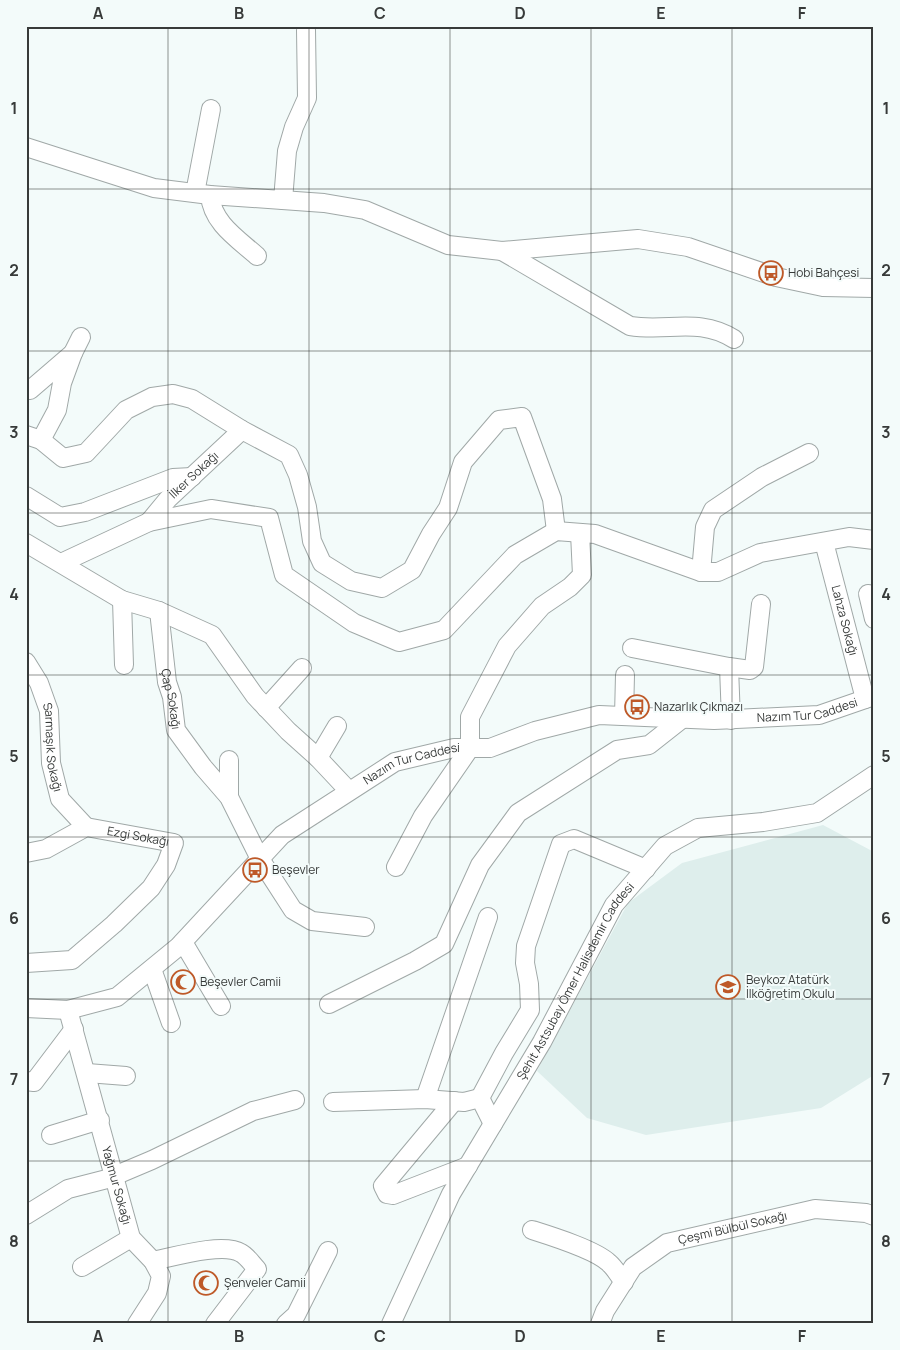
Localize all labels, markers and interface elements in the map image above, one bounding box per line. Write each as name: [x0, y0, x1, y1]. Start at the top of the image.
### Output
text: A: [93, 2, 104, 24]
text: B: [234, 2, 244, 24]
text: C: [374, 2, 386, 24]
text: D: [514, 2, 526, 24]
text: E: [656, 2, 666, 24]
text: F: [798, 2, 807, 24]
text: 1: [10, 97, 18, 119]
text: 1: [882, 97, 890, 119]
text: 2: [9, 259, 19, 281]
text: 2: [881, 259, 891, 281]
bus stop icon: Hobi Bahçesi: [758, 260, 784, 286]
place label: Hobi Bahçesi: [788, 264, 859, 281]
text: 3: [9, 421, 19, 443]
text: 3: [881, 421, 891, 443]
street label: İlker Sokağı: [165, 447, 222, 502]
text: 4: [9, 583, 19, 605]
street label: Lahza Sokağı: [828, 583, 862, 657]
text: 4: [881, 583, 891, 605]
street label: Çap Sokağı: [158, 668, 185, 730]
street label: Nazım Tur Caddesi: [756, 693, 860, 726]
bus stop icon: Nazarlık Çıkmazı: [624, 694, 650, 720]
place label: Nazarlık Çıkmazı: [654, 698, 743, 715]
street label: Sarmaşık Sokağı: [39, 700, 67, 793]
street label: Nazım Tur Caddesi: [360, 739, 460, 788]
text: 5: [9, 745, 19, 767]
text: 5: [881, 745, 891, 767]
street label: Ezgi Sokağı: [106, 822, 171, 850]
bus stop icon: Beşevler: [242, 857, 268, 883]
place label: Beşevler: [272, 861, 320, 878]
street label: Şehit Astsubay Ömer Halisdemir Caddesi: [512, 878, 638, 1083]
text: 6: [9, 907, 19, 929]
text: 6: [881, 907, 891, 929]
mosque icon: Beşevler Camii: [170, 969, 196, 995]
place label: Beykoz Atatürk İlköğretim Okulu: [746, 971, 835, 1002]
place label: Beşevler Camii: [200, 973, 281, 990]
school or university icon: Beykoz Atatürk İlköğretim Okulu: [715, 974, 741, 1000]
text: 7: [10, 1068, 18, 1090]
text: 7: [882, 1068, 890, 1090]
street label: Yağmur Sokağı: [98, 1144, 136, 1226]
street label: Çeşmi Bülbül Sokağı: [676, 1207, 789, 1248]
text: 8: [9, 1230, 19, 1252]
text: 8: [881, 1230, 891, 1252]
mosque icon: Şenveler Camii: [193, 1270, 219, 1296]
place label: Şenveler Camii: [224, 1274, 306, 1291]
text: A: [93, 1325, 104, 1347]
text: B: [234, 1325, 244, 1347]
text: C: [374, 1325, 386, 1347]
text: D: [514, 1325, 526, 1347]
text: E: [656, 1325, 666, 1347]
text: F: [798, 1325, 807, 1347]

